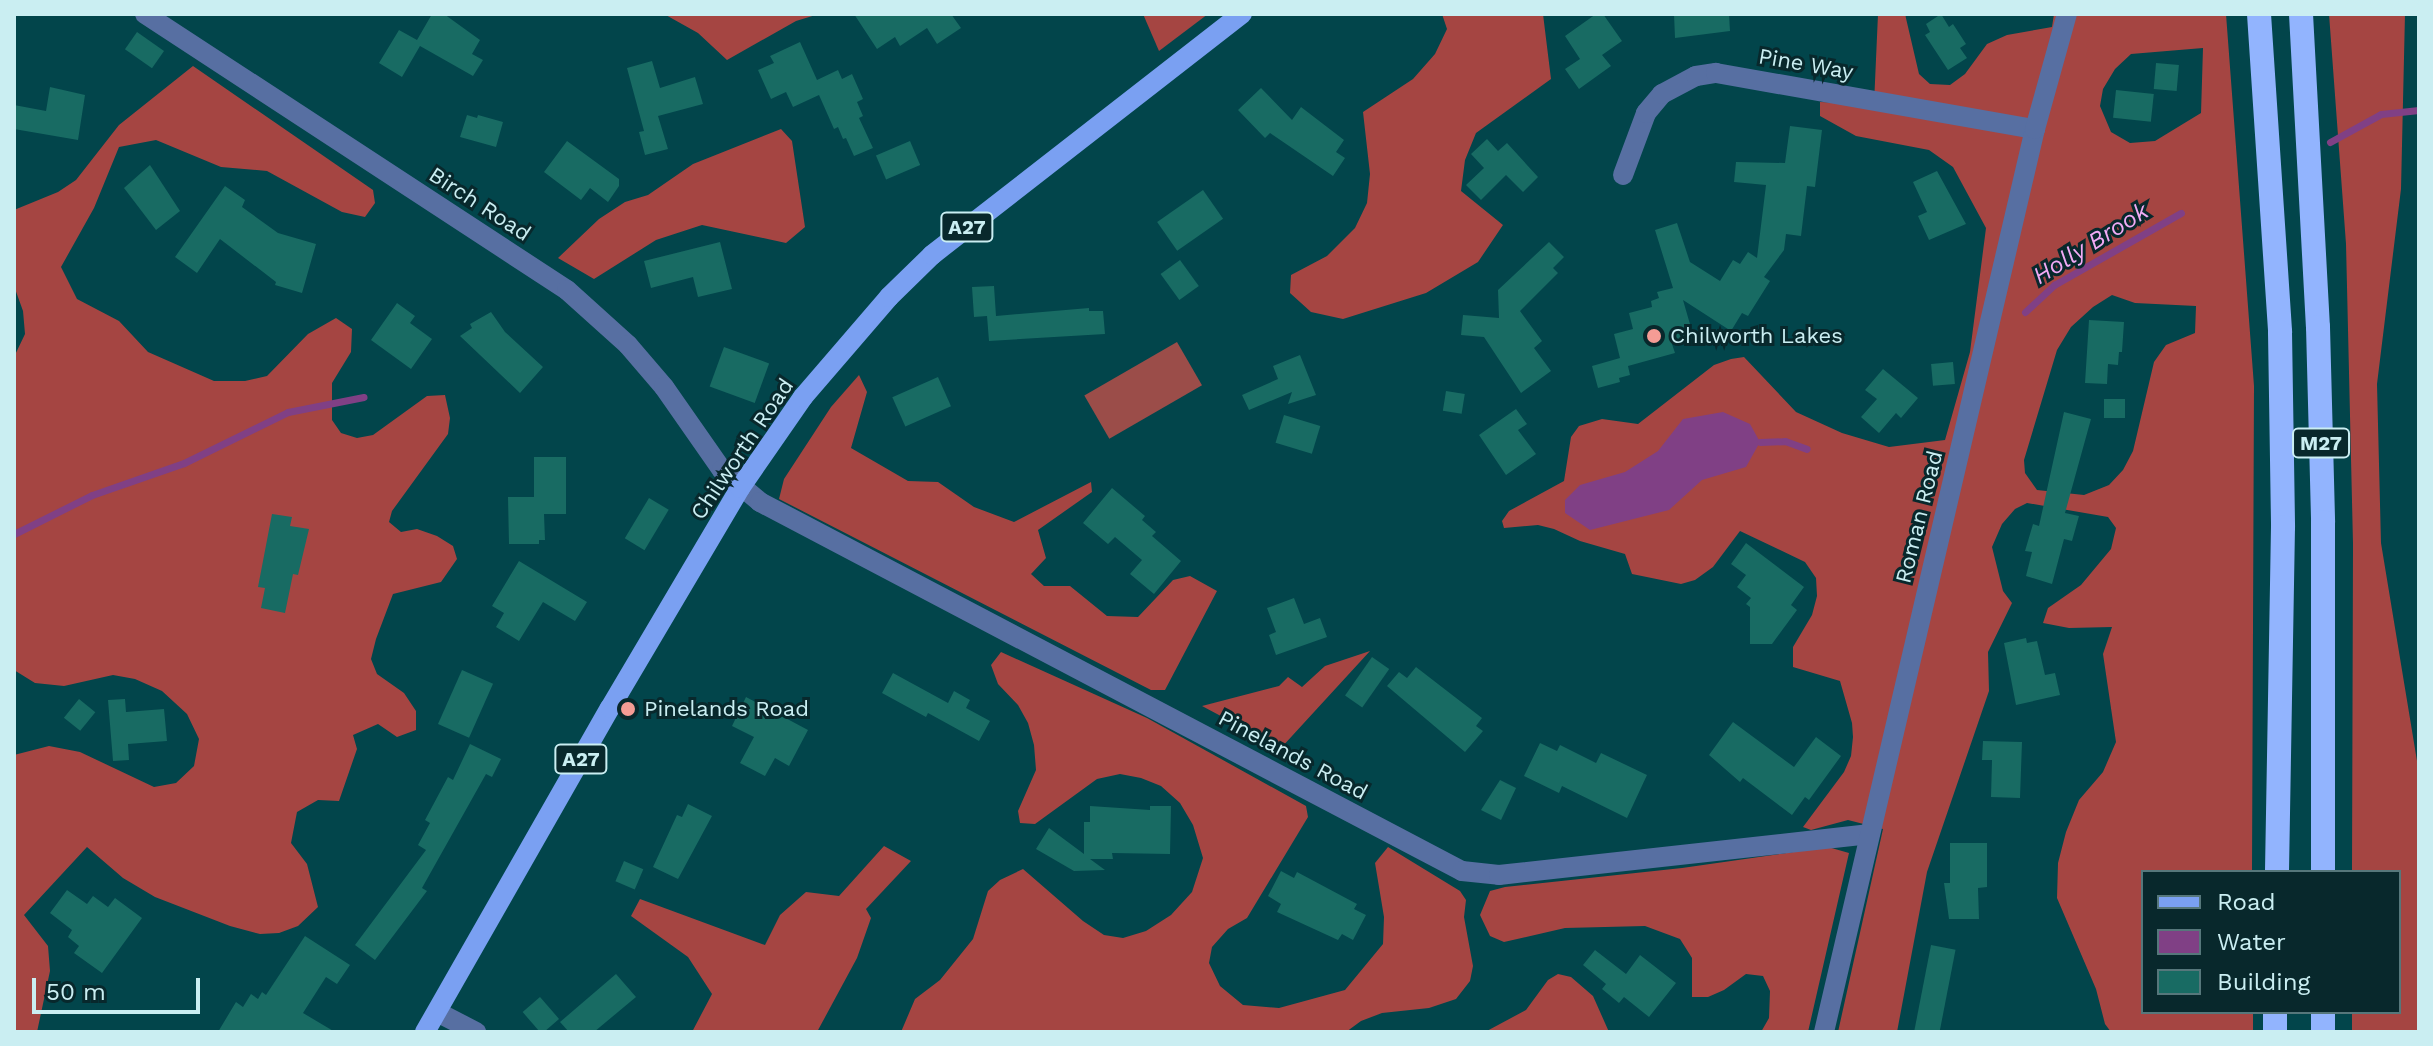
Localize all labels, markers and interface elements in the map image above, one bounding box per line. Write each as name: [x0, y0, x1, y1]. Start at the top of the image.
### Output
street label: Pine Way: [1756, 43, 1856, 85]
street label: Birch Road: [424, 161, 536, 247]
water label: Holly Brook: [2028, 197, 2154, 291]
road number: A27: [939, 211, 995, 243]
place label: Chilworth Lakes: [1670, 323, 1843, 349]
marker: Chilworth Lakes: [1645, 327, 1663, 345]
street label: Chilworth Road: [685, 373, 799, 525]
road number: M27: [2291, 427, 2351, 459]
street label: Roman Road: [1890, 448, 1948, 586]
place label: Pinelands Road: [644, 696, 809, 722]
marker: Pinelands Road: [619, 700, 637, 718]
street label: Pinelands Road: [1214, 705, 1372, 805]
road number: A27: [553, 743, 609, 775]
legend: [2141, 870, 2401, 1014]
text: Road: [2217, 888, 2276, 916]
text: Water: [2217, 928, 2286, 956]
scale bar: [36, 962, 204, 1012]
text: Building: [2217, 968, 2310, 996]
text: 50 m: [46, 978, 106, 1006]

